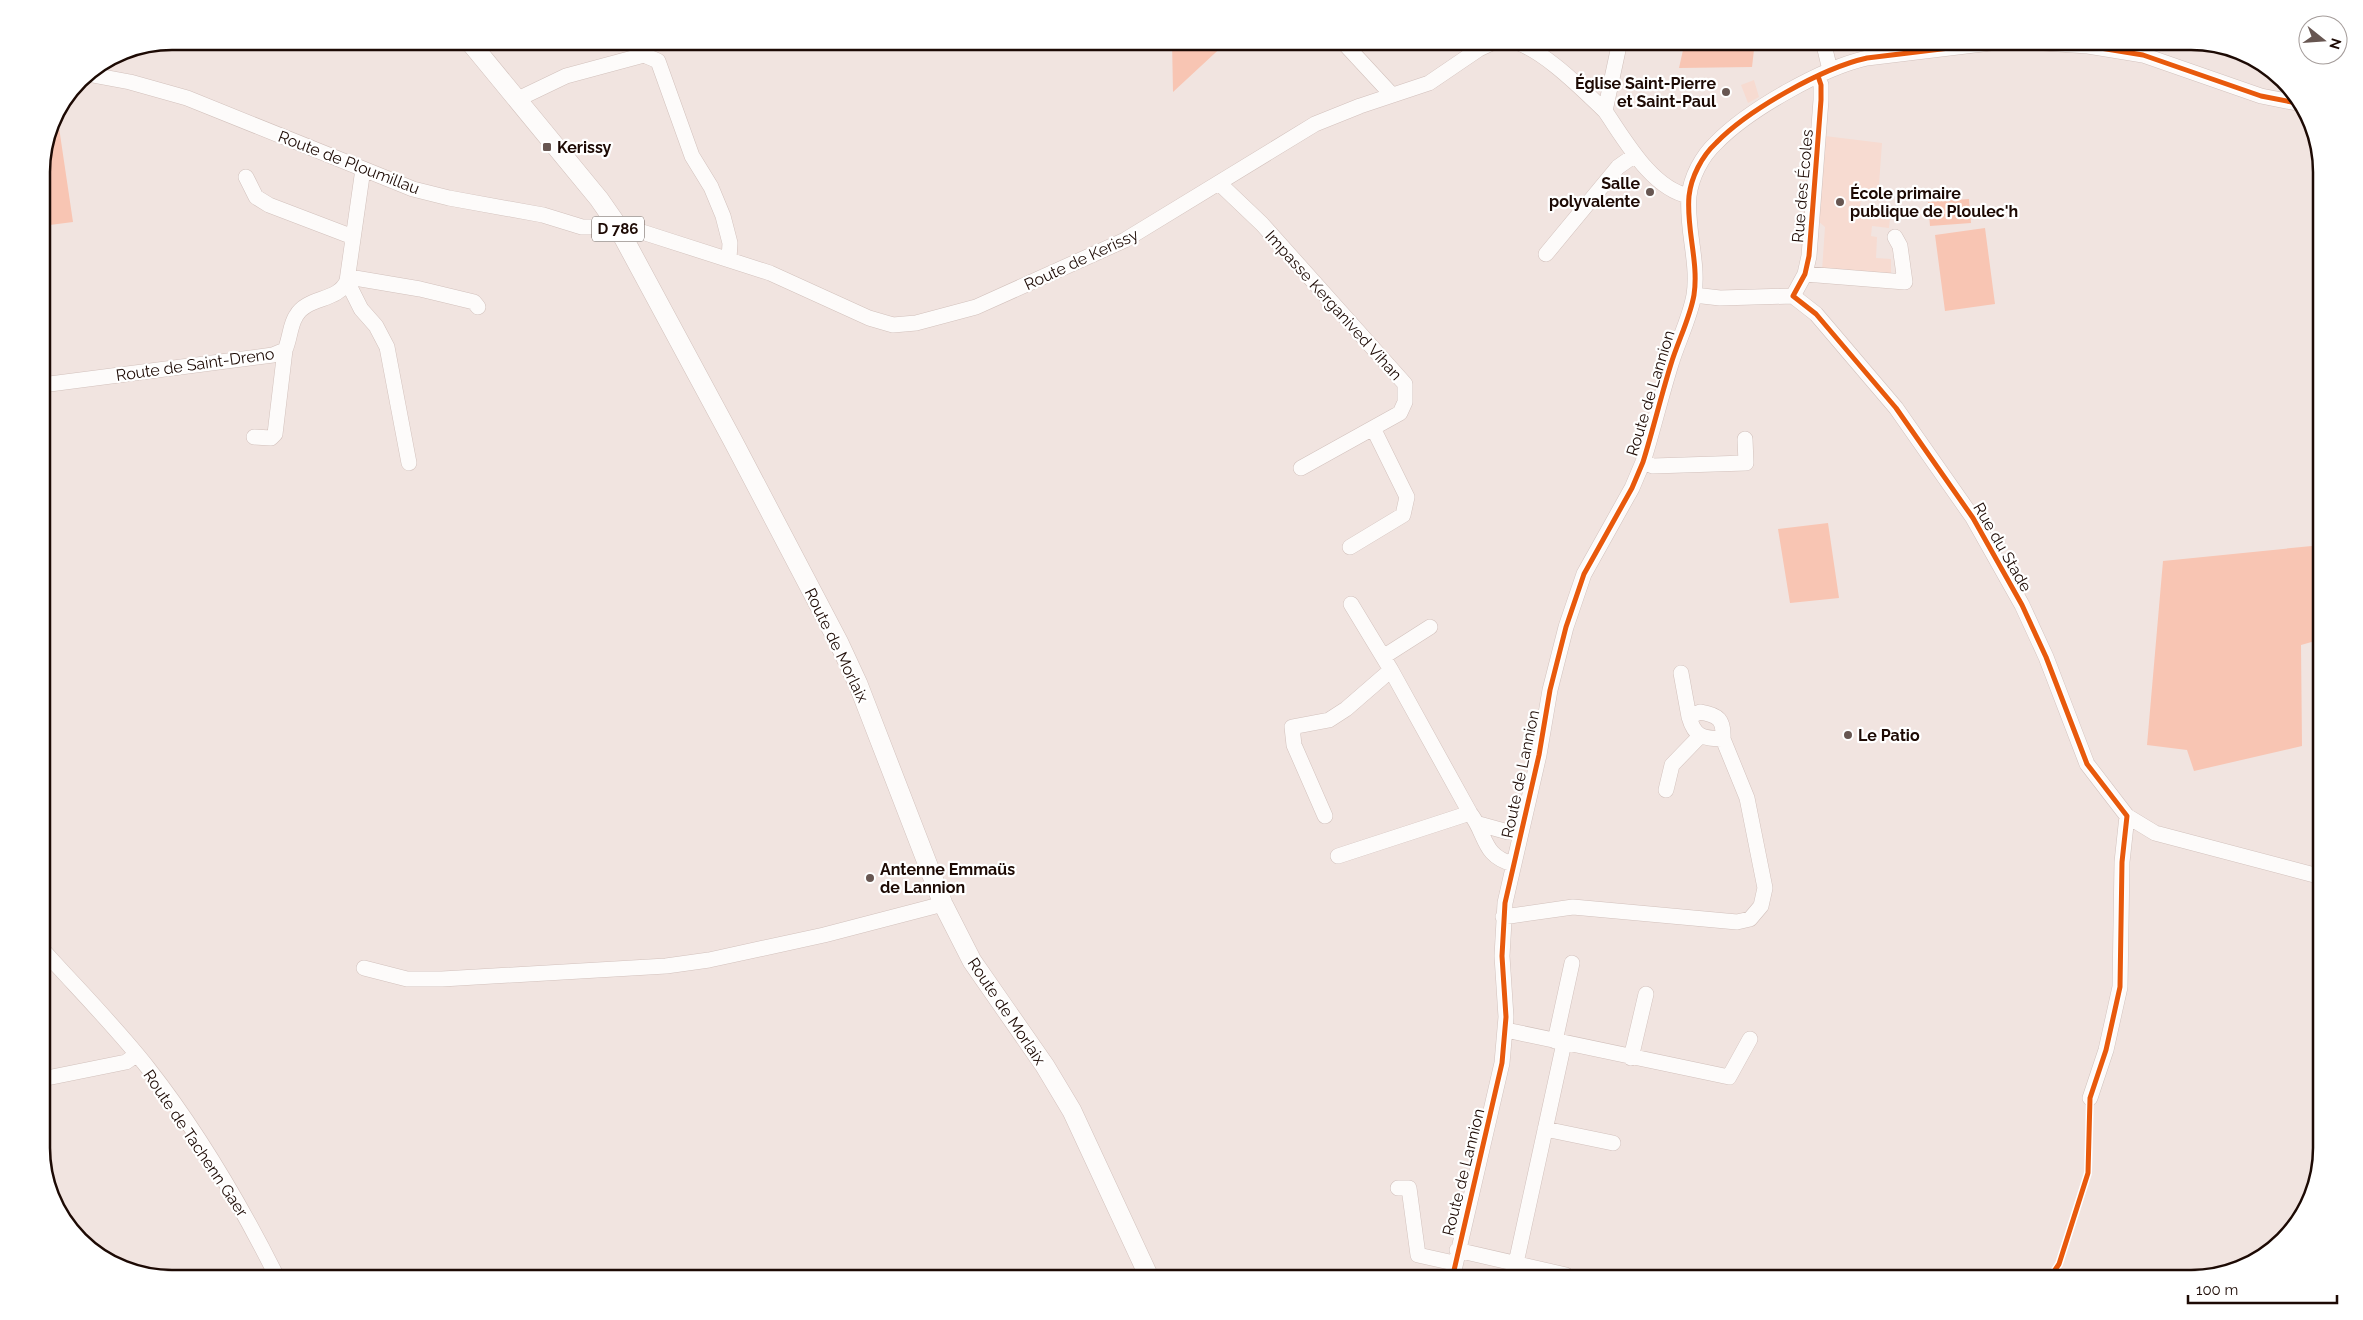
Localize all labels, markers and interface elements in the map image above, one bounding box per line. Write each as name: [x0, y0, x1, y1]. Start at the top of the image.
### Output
north arrow: [2298, 15, 2348, 65]
text: N: [2326, 36, 2345, 51]
place label: Église Saint-Pierre et Saint-Paul: [1575, 73, 1717, 111]
marker: Église Saint-Pierre et Saint-Paul: [1720, 86, 1732, 98]
street label: Route de Ploumillau: [275, 127, 422, 198]
street label: Rue des Écoles: [1787, 128, 1817, 243]
place label: Kerissy: [557, 138, 612, 157]
marker: Kerissy: [541, 141, 553, 153]
place label: Salle polyvalente: [1549, 174, 1640, 211]
place label: École primaire publique de Ploulec'h: [1850, 183, 2018, 221]
marker: Salle polyvalente: [1644, 186, 1656, 198]
marker: École primaire publique de Ploulec'h: [1834, 196, 1846, 208]
road number: D 786: [592, 216, 644, 242]
street label: Route de Kerissy: [1021, 225, 1142, 294]
street label: Impasse Kerganived Vihan: [1261, 227, 1406, 384]
street label: Route de Lannion: [1622, 328, 1679, 458]
street label: Route de Saint-Dreno: [115, 344, 275, 385]
street label: Rue du Stade: [1969, 499, 2036, 595]
street label: Route de Morlaix: [801, 585, 872, 706]
street label: Route de Lannion: [1498, 708, 1543, 840]
place label: Le Patio: [1858, 726, 1920, 745]
marker: Le Patio: [1842, 729, 1854, 741]
place label: Antenne Emmaüs de Lannion: [880, 860, 1015, 897]
marker: Antenne Emmaüs de Lannion: [864, 872, 876, 884]
street label: Route de Morlaix: [964, 954, 1049, 1068]
street label: Route de Tachenn Gaer: [139, 1066, 252, 1221]
street label: Route de Lannion: [1438, 1107, 1488, 1238]
scale bar: [2188, 1272, 2337, 1304]
text: 100 m: [2196, 1281, 2238, 1299]

